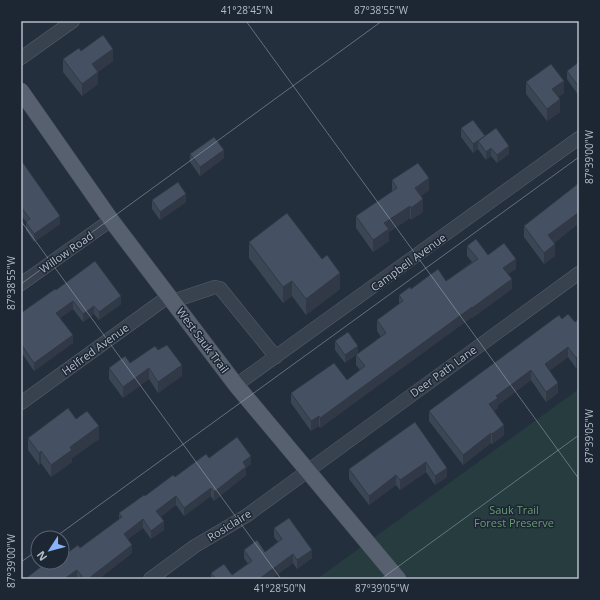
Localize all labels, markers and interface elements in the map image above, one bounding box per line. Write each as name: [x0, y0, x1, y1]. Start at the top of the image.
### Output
text: 41°28'45"N: [221, 3, 273, 17]
text: 87°38'55"W: [354, 3, 409, 17]
text: 87°39'00"W: [582, 129, 596, 184]
street label: Willow Road: [36, 228, 96, 276]
street label: Campbell Avenue: [367, 230, 449, 294]
text: 87°38'55"W: [4, 255, 18, 310]
street label: West Sauk Trail: [174, 304, 232, 376]
street label: Helfred Avenue: [59, 320, 131, 378]
street label: Deer Path Lane: [407, 342, 479, 400]
text: 87°39'05"W: [582, 408, 596, 463]
park label: Sauk Trail Forest Preserve: [474, 502, 554, 530]
street label: Rosiclaire: [204, 506, 254, 544]
north arrow: [30, 530, 70, 570]
text: 87°39'00"W: [4, 533, 18, 588]
text: N: [33, 548, 50, 564]
text: 41°28'50"N: [254, 581, 306, 595]
text: 87°39'05"W: [355, 581, 410, 595]

